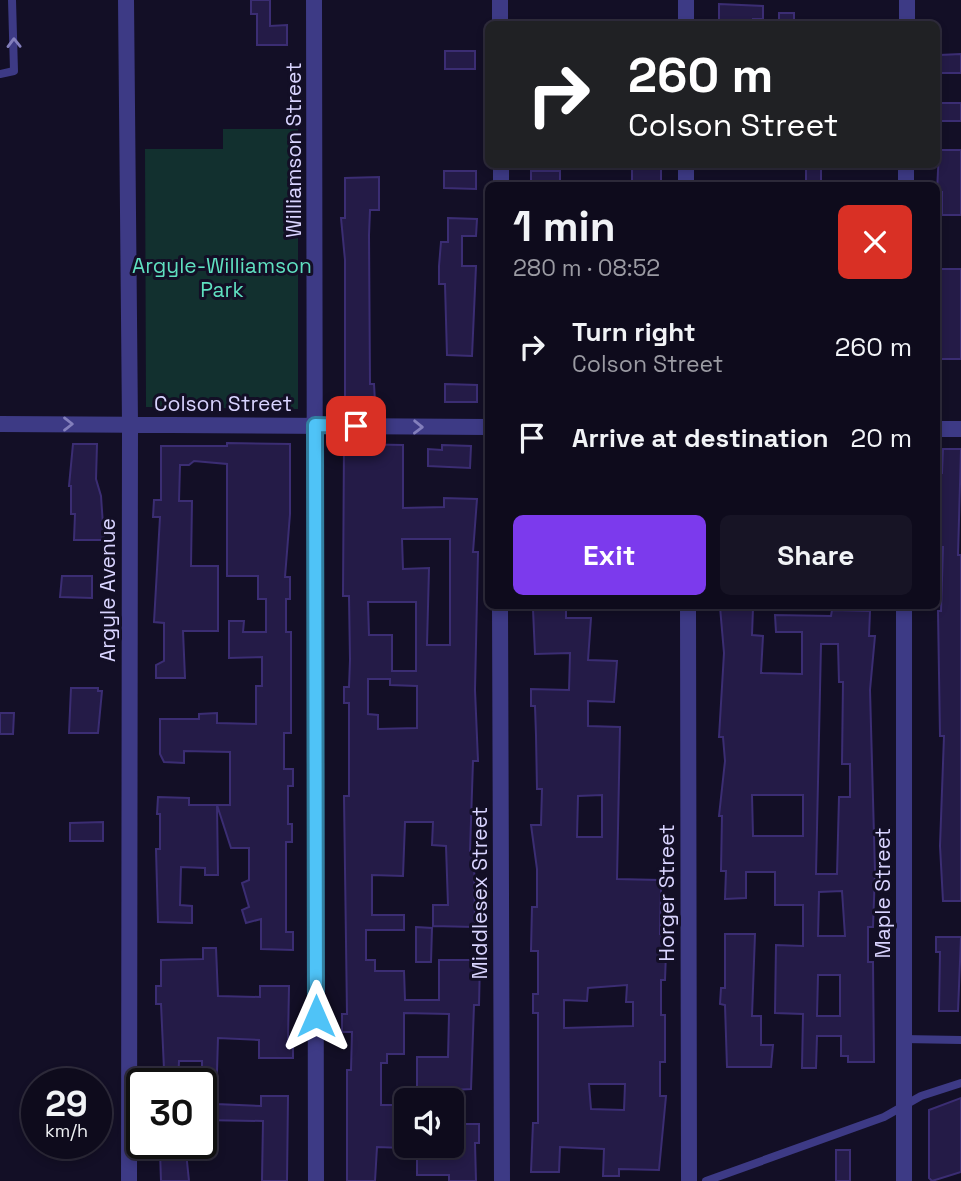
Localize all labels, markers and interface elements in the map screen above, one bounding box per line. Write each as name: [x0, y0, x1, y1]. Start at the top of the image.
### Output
one-way arrow: [6, 37, 21, 48]
text: 260 m: [628, 44, 773, 106]
icon: right: [513, 49, 604, 140]
street label: Williamson Street: [280, 62, 307, 238]
text: Colson Street: [628, 105, 838, 145]
text: 1 min: [513, 200, 616, 253]
button: close: [838, 205, 912, 279]
park label: Argyle-Williamson Park: [132, 252, 312, 303]
text: 280 m · 08:52: [513, 253, 660, 283]
text: Turn right: [572, 315, 696, 349]
icon: right: [513, 328, 551, 366]
text: 260 m: [835, 330, 912, 364]
text: Colson Street: [572, 349, 723, 379]
street label: Colson Street: [154, 390, 292, 417]
pin: [326, 396, 386, 456]
icon: arrive: [337, 407, 375, 445]
one-way arrow: [63, 416, 74, 432]
one-way arrow: [413, 419, 424, 434]
icon: arrive: [513, 419, 551, 457]
text: Arrive at destination: [572, 421, 829, 455]
text: 20 m: [851, 421, 912, 455]
button: Exit: [513, 515, 706, 595]
button: Share: [720, 515, 912, 595]
street label: Argyle Avenue: [94, 518, 121, 662]
street label: Middlesex Street: [466, 807, 493, 979]
street label: Horger Street: [653, 824, 680, 962]
street label: Maple Street: [869, 828, 896, 958]
position arrow: [279, 979, 353, 1053]
speed limit sign: 30: [126, 1068, 217, 1159]
text: 29: [45, 1082, 88, 1126]
map controls: [394, 1088, 464, 1158]
button: sound: [394, 1088, 464, 1158]
text: km/h: [45, 1119, 88, 1142]

